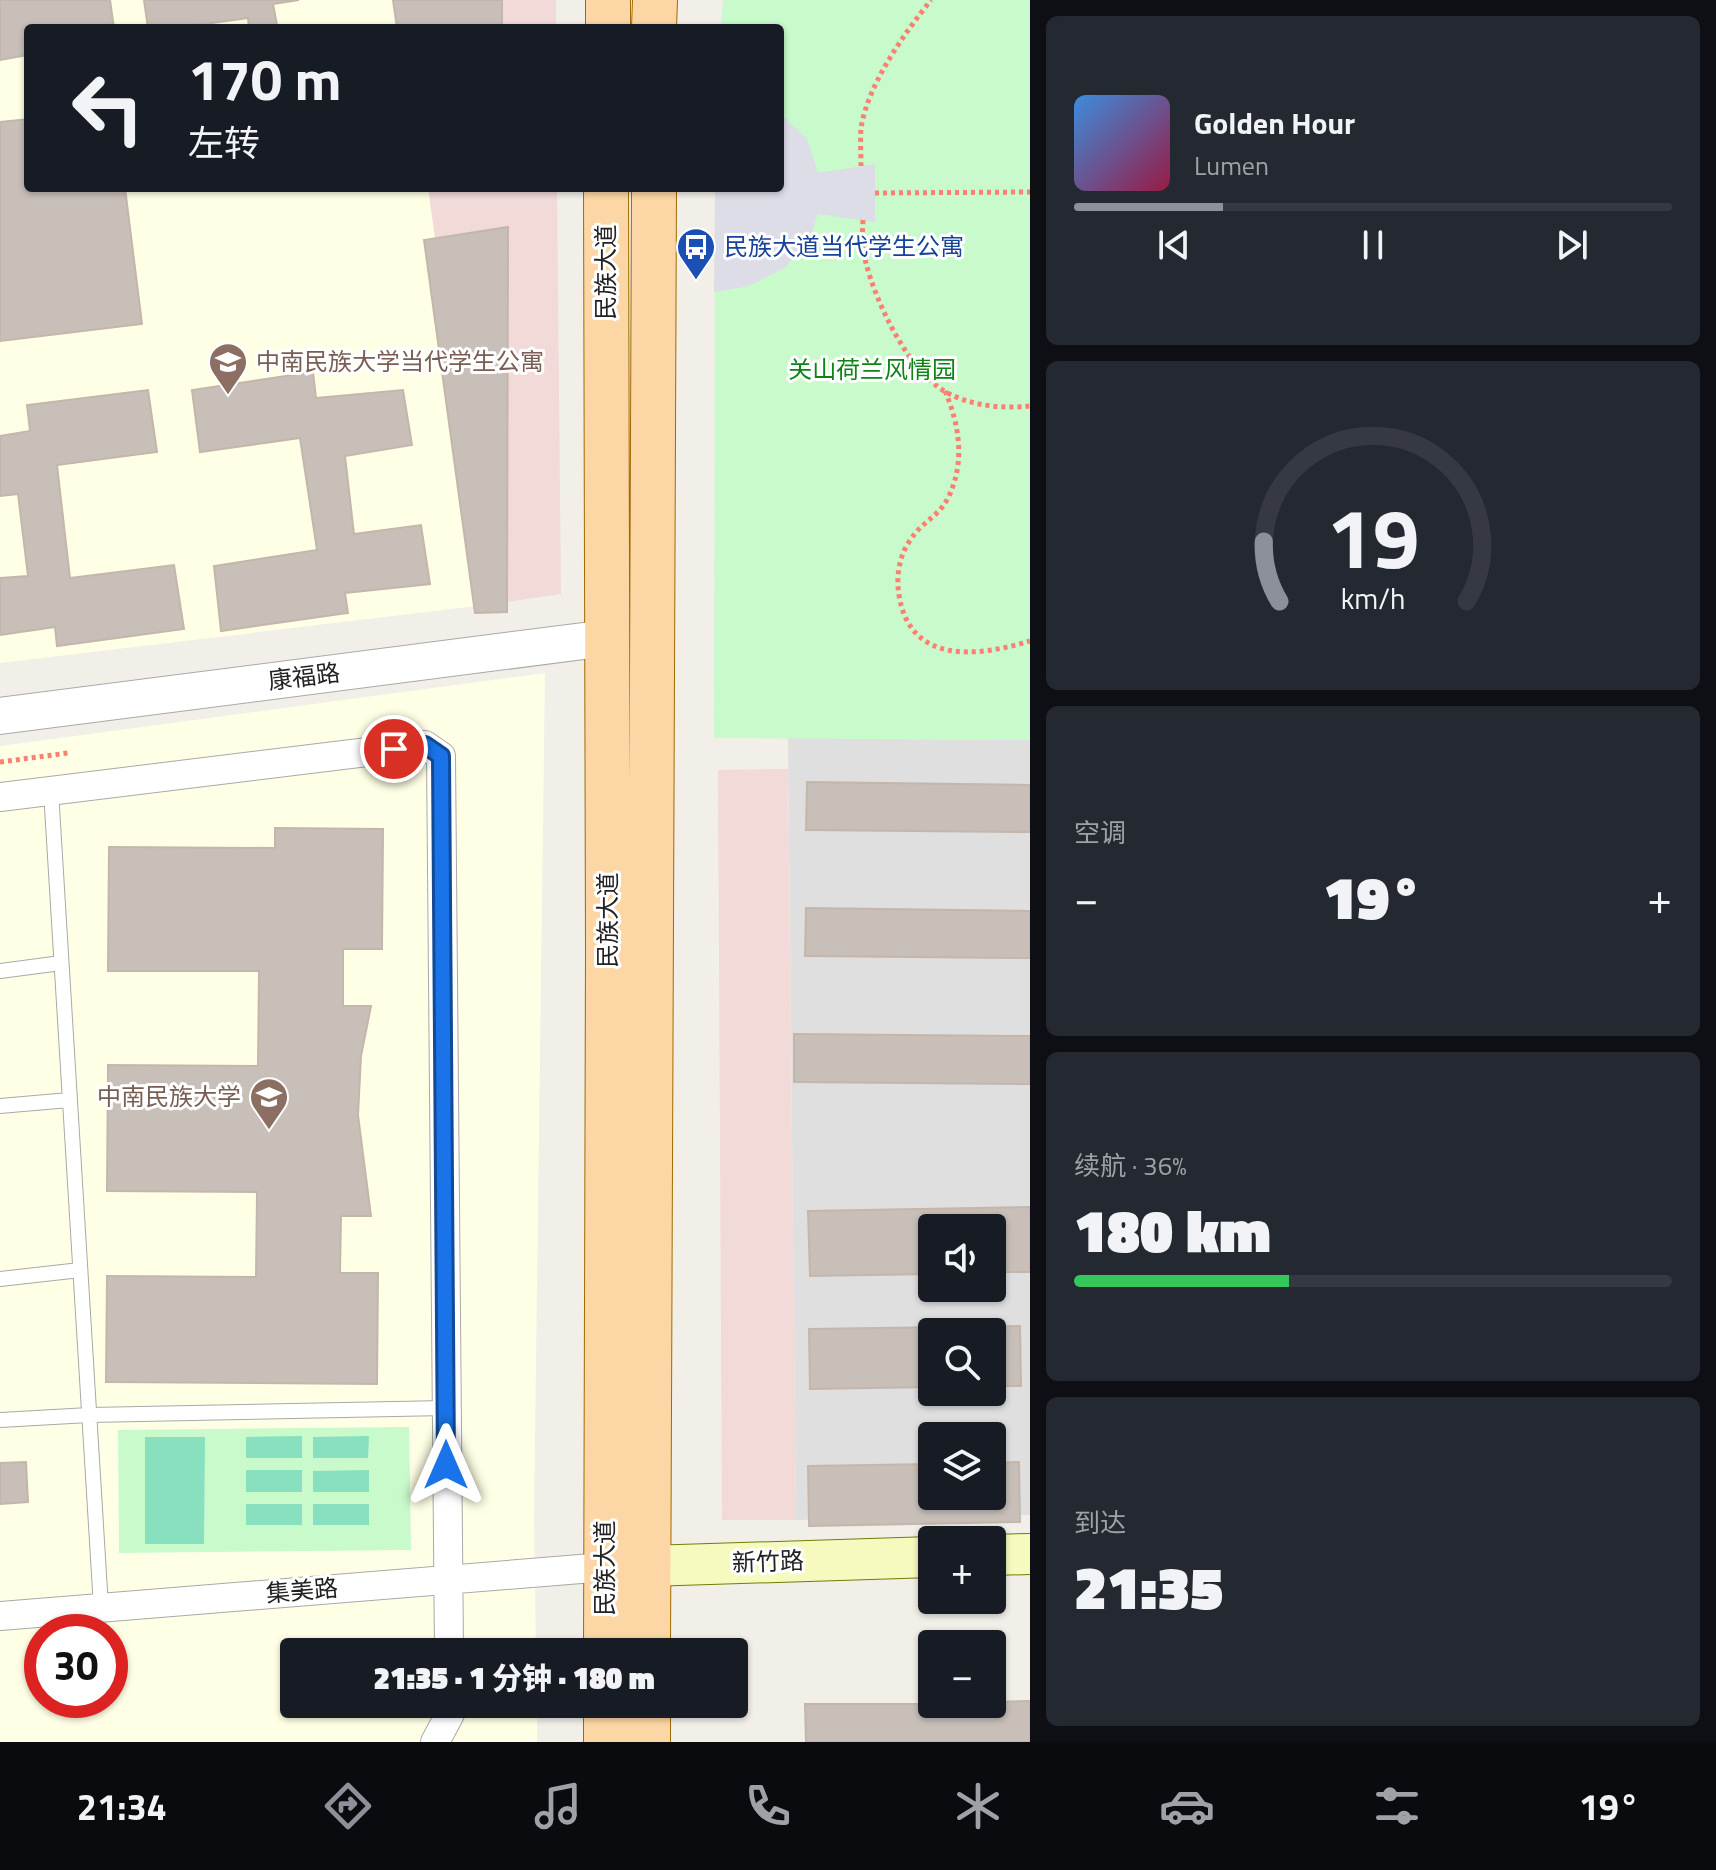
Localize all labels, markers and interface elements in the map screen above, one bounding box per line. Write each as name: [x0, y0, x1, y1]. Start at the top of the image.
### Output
text: 170 m: [188, 37, 341, 122]
icon: left: [56, 56, 160, 160]
text: Golden Hour: [1194, 100, 1355, 146]
text: 左转: [188, 115, 260, 170]
text: Lumen: [1194, 146, 1269, 185]
icon: previous: [1152, 223, 1196, 267]
icon: pause: [1351, 223, 1395, 267]
icon: next: [1550, 223, 1594, 267]
street label: 民族大道: [587, 224, 623, 320]
bus stop icon: 民族大道当代学生公寓: [675, 226, 717, 281]
place label: 民族大道当代学生公寓: [724, 228, 964, 264]
school or university icon: 中南民族大学当代学生公寓: [207, 341, 249, 396]
place label: 中南民族大学当代学生公寓: [256, 343, 544, 379]
park label: 关山荷兰风情园: [788, 351, 956, 387]
text: 19: [1326, 473, 1420, 599]
text: km/h: [1341, 577, 1405, 620]
street label: 康福路: [266, 654, 342, 698]
pin: [360, 715, 428, 783]
icon: arrive: [372, 727, 416, 771]
text: 空调: [1074, 813, 1126, 852]
text: 19°: [1324, 851, 1423, 942]
text: −: [1074, 864, 1099, 931]
text: +: [1647, 864, 1672, 931]
street label: 民族大道: [589, 872, 625, 968]
school or university icon: 中南民族大学: [248, 1076, 290, 1131]
place label: 中南民族大学: [97, 1078, 241, 1114]
text: 续航 · 36%: [1074, 1146, 1187, 1185]
text: 180 km: [1074, 1184, 1271, 1275]
map controls: [918, 1214, 1006, 1718]
button: sound: [918, 1214, 1006, 1302]
button: search: [918, 1318, 1006, 1406]
button: layers: [918, 1422, 1006, 1510]
position arrow: [404, 1423, 488, 1507]
text: 到达: [1074, 1503, 1126, 1542]
street label: 民族大道: [586, 1520, 622, 1616]
button: +: [918, 1526, 1006, 1614]
text: 21:35: [1074, 1541, 1223, 1632]
street label: 新竹路: [731, 1542, 805, 1580]
street label: 集美路: [264, 1569, 339, 1611]
speed limit sign: 30: [24, 1614, 128, 1718]
button: −: [918, 1630, 1006, 1718]
text: 21:35 · 1 分钟 · 180 m: [373, 1655, 655, 1701]
icon: directions: [320, 1778, 376, 1834]
icon: music: [530, 1778, 586, 1834]
icon: phone: [740, 1778, 796, 1834]
icon: climate: [950, 1778, 1006, 1834]
icon: car: [1159, 1778, 1215, 1834]
icon: filters: [1369, 1778, 1425, 1834]
text: 21:34: [77, 1779, 167, 1834]
text: 19°: [1579, 1779, 1639, 1834]

